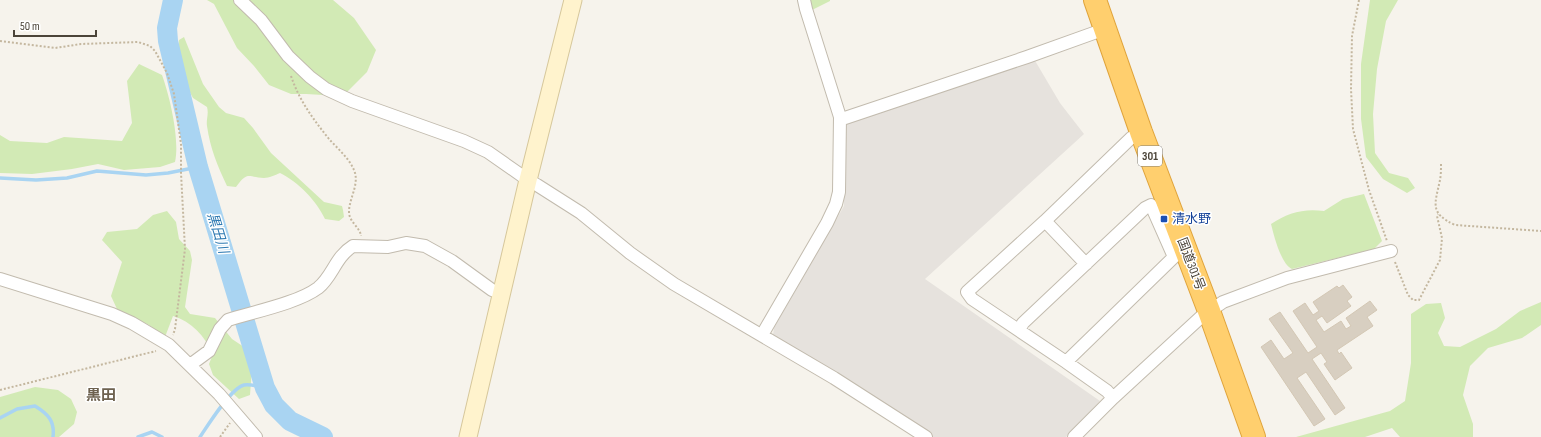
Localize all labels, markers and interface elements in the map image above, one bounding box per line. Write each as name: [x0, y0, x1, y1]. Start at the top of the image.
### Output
scale bar: [14, 12, 96, 38]
text: 50 m: [20, 19, 40, 34]
road number: 301: [1138, 146, 1162, 166]
water label: 黒田川: [204, 210, 233, 257]
place label: 清水野: [1172, 211, 1211, 227]
marker: 清水野: [1159, 214, 1169, 224]
street label: 国道301号: [1174, 236, 1208, 292]
district label: 黒田: [86, 386, 116, 405]

